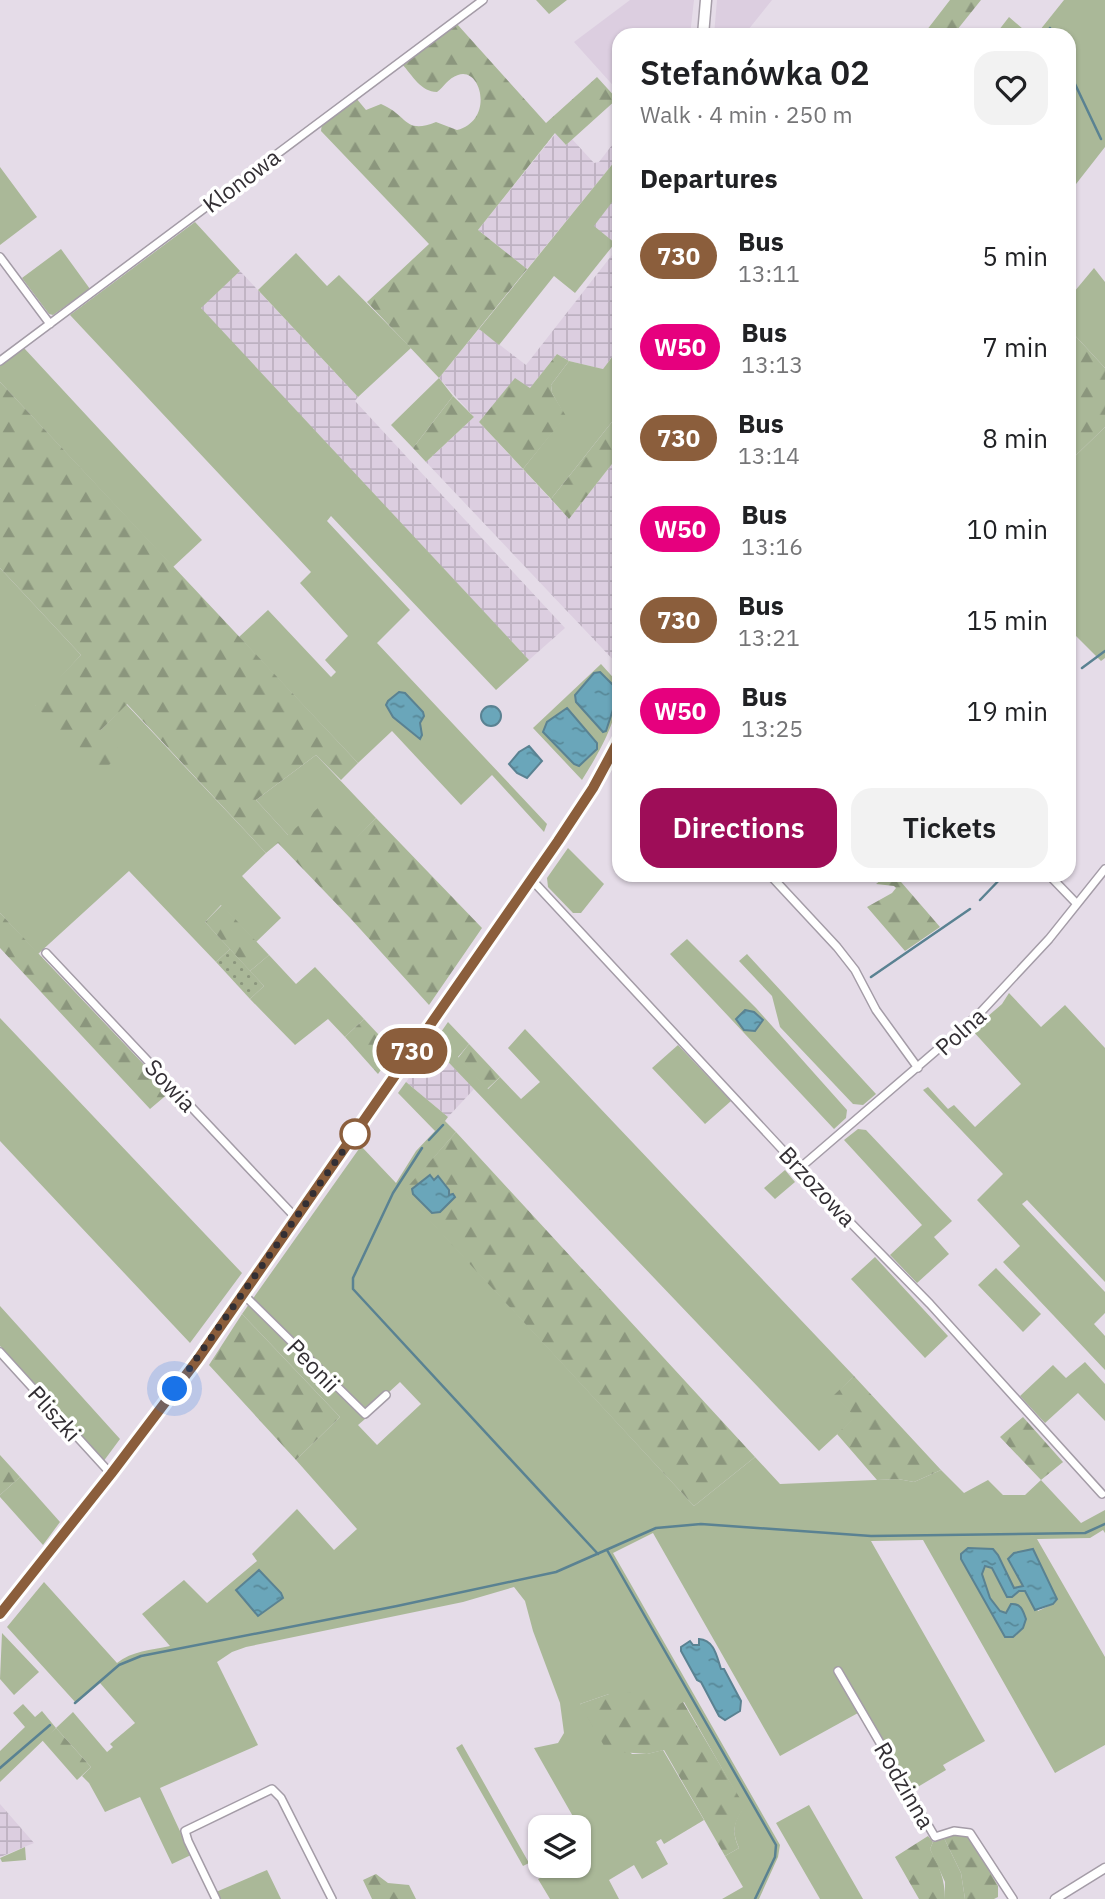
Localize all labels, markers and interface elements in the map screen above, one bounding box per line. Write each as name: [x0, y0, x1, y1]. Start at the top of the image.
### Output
text: Stefanówka 02: [640, 51, 870, 94]
button: heart: [974, 51, 1048, 125]
text: Walk · 4 min · 250 m: [640, 99, 853, 129]
street label: Klonowa: [196, 141, 286, 219]
text: Departures: [640, 161, 778, 195]
text: Bus: [738, 224, 784, 258]
text: 5 min: [982, 239, 1048, 273]
text: 730: [657, 240, 700, 272]
text: 13:11: [738, 258, 800, 288]
text: Bus: [741, 315, 787, 349]
text: 7 min: [982, 330, 1048, 364]
text: W50: [654, 331, 706, 363]
text: 13:13: [741, 349, 803, 379]
text: Bus: [738, 406, 784, 440]
text: 8 min: [982, 421, 1048, 455]
text: 730: [657, 422, 700, 454]
text: 13:14: [738, 440, 800, 470]
text: Bus: [741, 497, 787, 531]
text: 10 min: [967, 512, 1048, 546]
text: W50: [654, 513, 706, 545]
text: 13:16: [741, 531, 803, 561]
text: Bus: [738, 588, 784, 622]
text: 15 min: [967, 603, 1048, 637]
text: 730: [657, 604, 700, 636]
text: 13:21: [738, 622, 800, 652]
text: Bus: [741, 679, 787, 713]
text: 19 min: [967, 694, 1048, 728]
text: W50: [654, 695, 706, 727]
text: 13:25: [741, 713, 803, 743]
button: Directions: [640, 788, 837, 868]
button: Tickets: [851, 788, 1048, 868]
street label: Polna: [928, 1000, 992, 1062]
line badge: 730: [372, 1028, 452, 1074]
text: 730: [390, 1035, 434, 1067]
street label: Sowia: [139, 1052, 203, 1118]
unlabelled marker: [340, 1119, 370, 1149]
street label: Brzozowa: [773, 1139, 863, 1233]
street label: Peonii: [281, 1332, 347, 1398]
your location: [157, 1371, 192, 1406]
street label: Pliszki: [22, 1379, 88, 1447]
street label: Rodzinna: [868, 1736, 942, 1834]
map controls: [528, 1815, 591, 1878]
button: layers: [528, 1815, 591, 1878]

